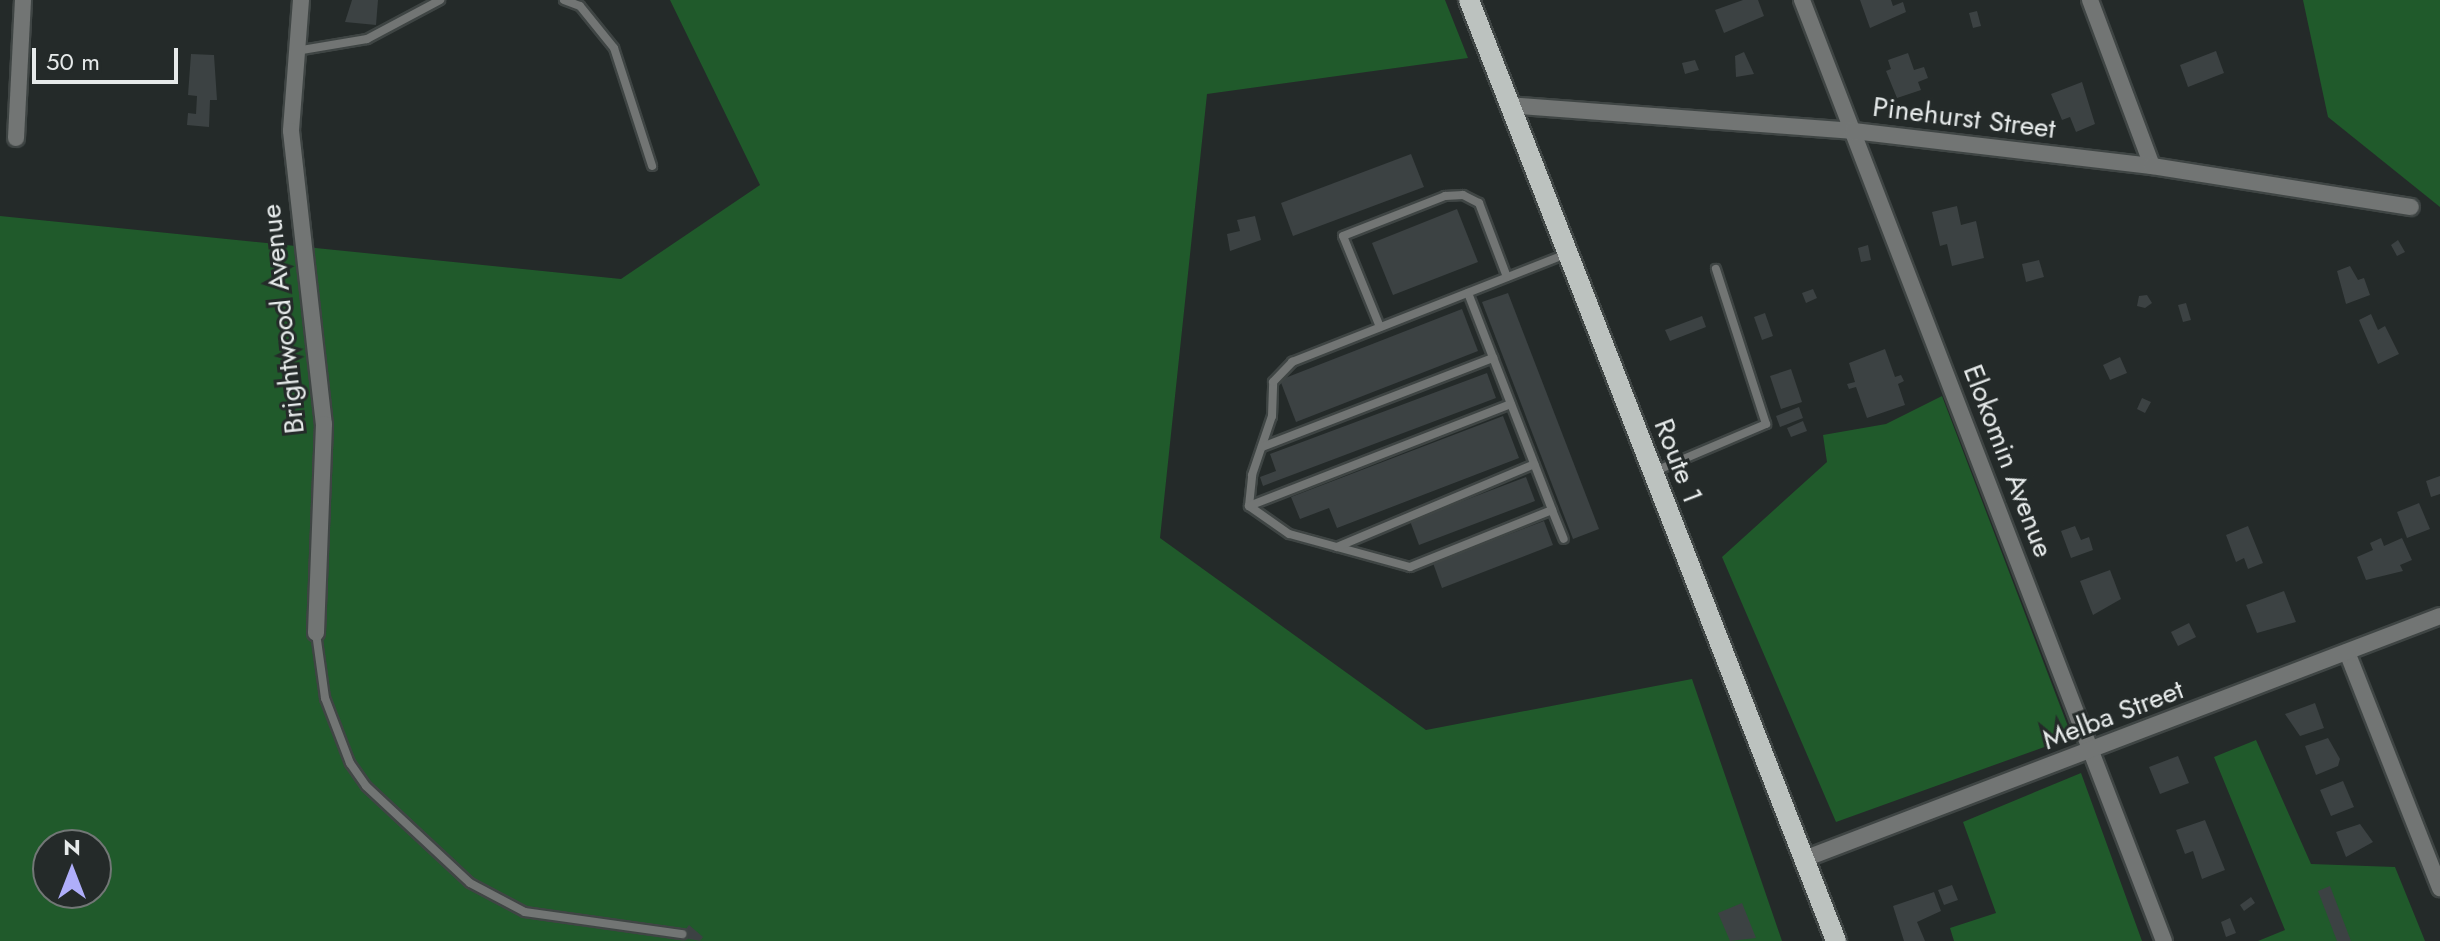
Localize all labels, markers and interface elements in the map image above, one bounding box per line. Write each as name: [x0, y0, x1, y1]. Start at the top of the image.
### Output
scale bar: [36, 32, 182, 82]
text: 50 m: [46, 44, 100, 79]
street label: Pinehurst Street: [1871, 90, 2057, 146]
street label: Brightwood Avenue: [254, 203, 312, 435]
street label: Elokomin Avenue: [1956, 360, 2060, 562]
street label: Route 1: [1647, 414, 1709, 508]
street label: Melba Street: [2038, 673, 2188, 757]
north arrow: [32, 829, 112, 909]
text: N: [63, 831, 81, 863]

